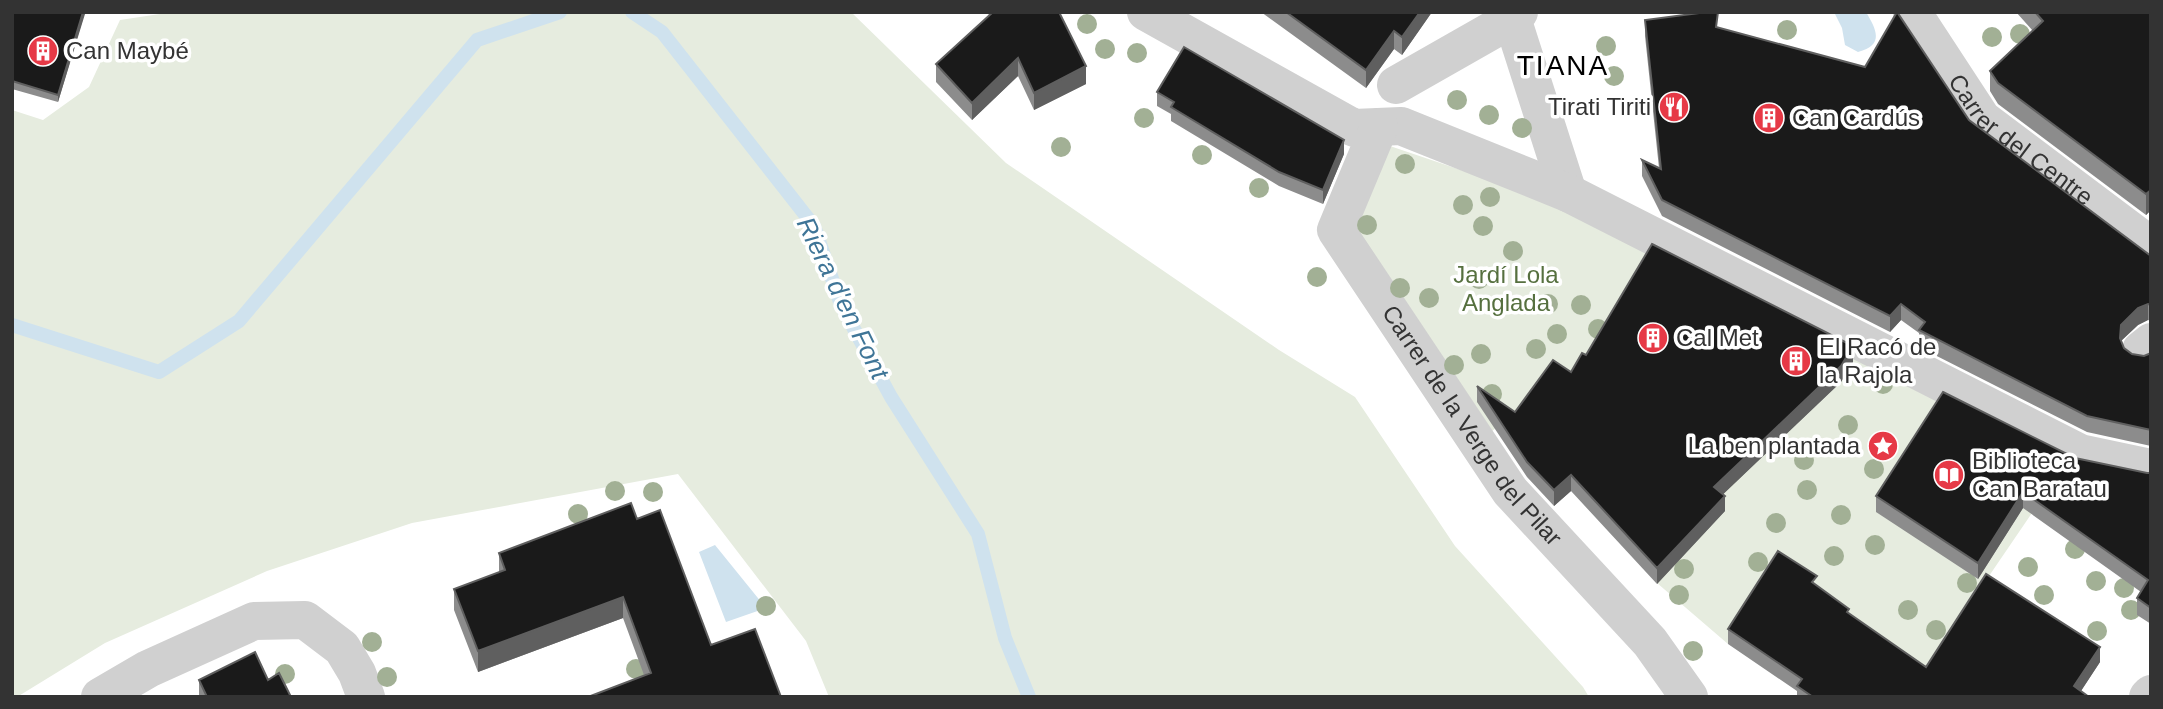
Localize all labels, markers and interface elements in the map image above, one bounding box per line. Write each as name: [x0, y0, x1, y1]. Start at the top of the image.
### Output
building icon: Can Maybé: [26, 34, 60, 68]
place label: Can Maybé: [66, 37, 189, 64]
district label: TIANA: [1517, 50, 1609, 81]
street label: Carrer del Centre: [1943, 69, 2098, 210]
restaurant icon: Tirati Tiriti: [1657, 90, 1691, 124]
place label: Tirati Tiriti: [1548, 93, 1651, 120]
building icon: Can Cardús: [1752, 101, 1786, 135]
place label: Can Cardús: [1792, 104, 1920, 131]
water label: Riera d'en Font: [791, 212, 896, 386]
park label: Jardí Lola Anglada: [1453, 261, 1559, 316]
street label: Carrer de la Verge del Pilar: [1377, 300, 1568, 551]
building icon: Cal Met: [1636, 321, 1670, 355]
place label: Cal Met: [1676, 324, 1759, 351]
place label: El Racó de la Rajola: [1819, 333, 1936, 388]
building icon: El Racó de la Rajola: [1779, 344, 1813, 378]
place icon: La ben plantada: [1866, 429, 1900, 463]
place label: La ben plantada: [1688, 432, 1861, 459]
place label: Biblioteca Can Baratau: [1972, 447, 2107, 502]
library icon: Biblioteca Can Baratau: [1932, 458, 1966, 492]

